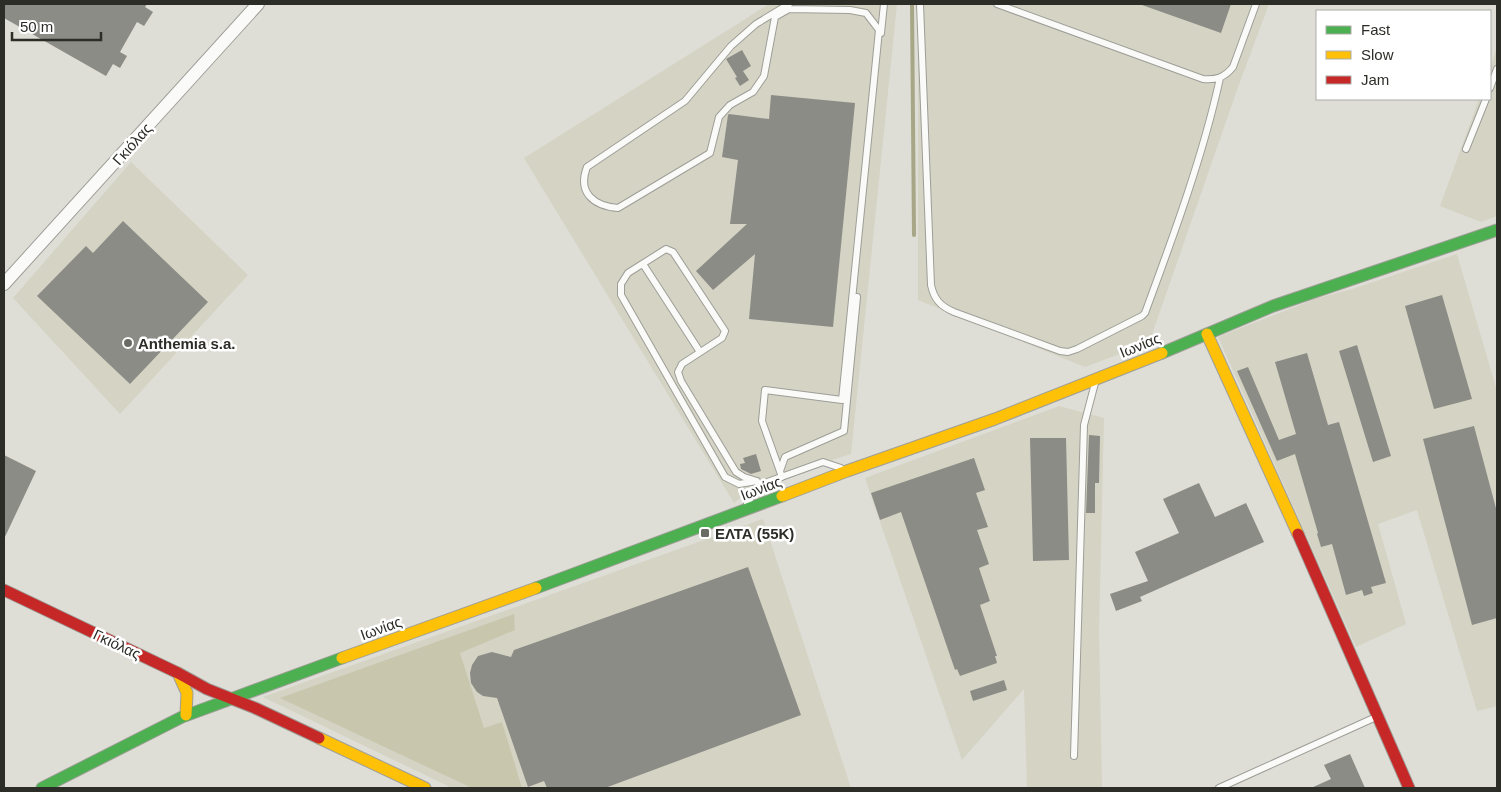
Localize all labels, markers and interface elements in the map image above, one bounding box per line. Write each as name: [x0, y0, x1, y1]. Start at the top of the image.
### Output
scale bar: [12, 10, 101, 42]
legend: [1316, 10, 1491, 100]
text: 50 m: [20, 18, 53, 35]
text: Fast: [1361, 21, 1391, 38]
text: Slow: [1361, 46, 1394, 63]
text: Jam: [1361, 71, 1389, 88]
street label: Γκιόλας: [109, 120, 155, 168]
street label: Ιωνίας: [1117, 329, 1163, 361]
place label: Anthemia s.a.: [138, 335, 236, 352]
marker: Anthemia s.a.: [122, 337, 134, 349]
street label: Ιωνίας: [738, 472, 784, 504]
place label: ΕΛΤΑ (55Κ): [715, 525, 794, 542]
marker: ΕΛΤΑ (55Κ): [699, 527, 711, 539]
street label: Ιωνίας: [358, 613, 404, 643]
street label: Γκιόλας: [91, 626, 143, 662]

